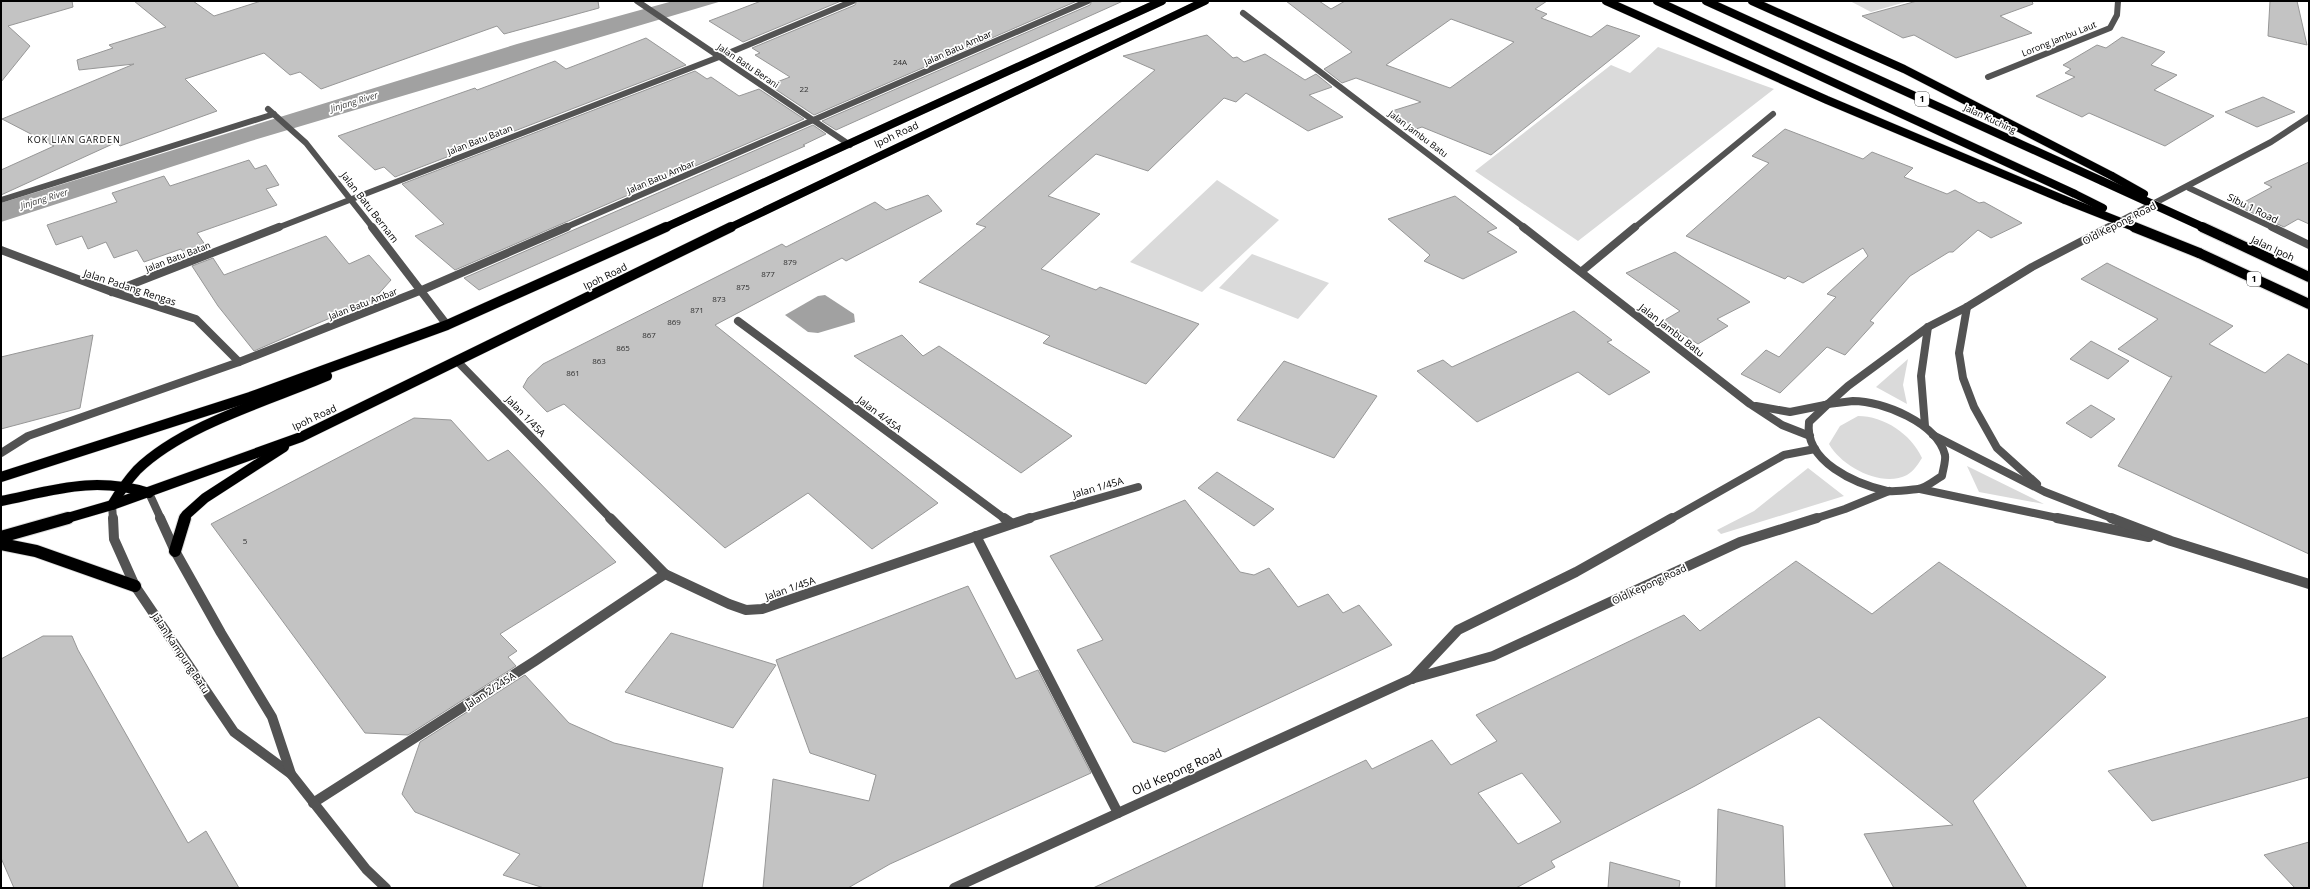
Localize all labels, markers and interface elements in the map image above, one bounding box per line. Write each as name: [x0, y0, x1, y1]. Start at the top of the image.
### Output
street label: Lorong Jambu Laut: [2020, 18, 2098, 59]
street label: Jalan Batu Ambar: [921, 27, 994, 69]
street label: Jalan Batu Berani: [714, 40, 782, 91]
house number: 24A: [893, 56, 908, 67]
house number: 22: [799, 83, 809, 94]
water label: Jinjang River: [327, 88, 380, 115]
road number: 1: [1915, 92, 1929, 106]
street label: Jalan Kuching: [1961, 100, 2018, 136]
street label: Jalan Jambu Batu: [1385, 106, 1451, 160]
street label: Ipoh Road: [872, 118, 920, 150]
street label: Jalan Batu Batan: [444, 121, 514, 158]
district label: KOK LIAN GARDEN: [27, 133, 121, 146]
street label: Jalan Batu Ambar: [624, 156, 697, 197]
street label: Jalan Batu Bernam: [337, 168, 402, 245]
water label: Jinjang River: [17, 185, 70, 212]
street label: Sibu 1 Road: [2225, 190, 2281, 226]
street label: Old Kepong Road: [2080, 198, 2158, 248]
street label: Jalan Ipoh: [2248, 231, 2297, 264]
street label: Jalan Batu Batan: [142, 238, 212, 275]
house number: 879: [783, 256, 797, 267]
street label: Ipoh Road: [581, 259, 629, 293]
street label: Jalan Padang Rengas: [81, 265, 178, 309]
house number: 877: [761, 268, 775, 279]
road number: 1: [2247, 272, 2261, 286]
house number: 875: [736, 281, 750, 292]
street label: Jalan Batu Ambar: [326, 284, 399, 323]
house number: 873: [712, 293, 726, 304]
street label: Jalan Jambu Batu: [1636, 300, 1707, 360]
house number: 871: [690, 304, 704, 315]
house number: 869: [667, 316, 681, 327]
house number: 867: [642, 329, 656, 340]
house number: 865: [616, 342, 630, 353]
house number: 863: [592, 355, 606, 366]
house number: 861: [566, 367, 580, 378]
street label: Jalan 1/45A: [502, 392, 550, 440]
street label: Jalan 4/45A: [854, 392, 906, 436]
street label: Ipoh Road: [290, 401, 338, 433]
street label: Jalan 1/45A: [1070, 473, 1126, 501]
house number: 5: [243, 535, 248, 546]
street label: Old Kepong Road: [1609, 561, 1689, 607]
street label: Jalan 1/45A: [762, 573, 818, 603]
street label: Jalan Kampung Batu: [148, 609, 213, 696]
street label: Jalan 2/245A: [461, 668, 519, 712]
street label: Old Kepong Road: [1129, 744, 1225, 799]

